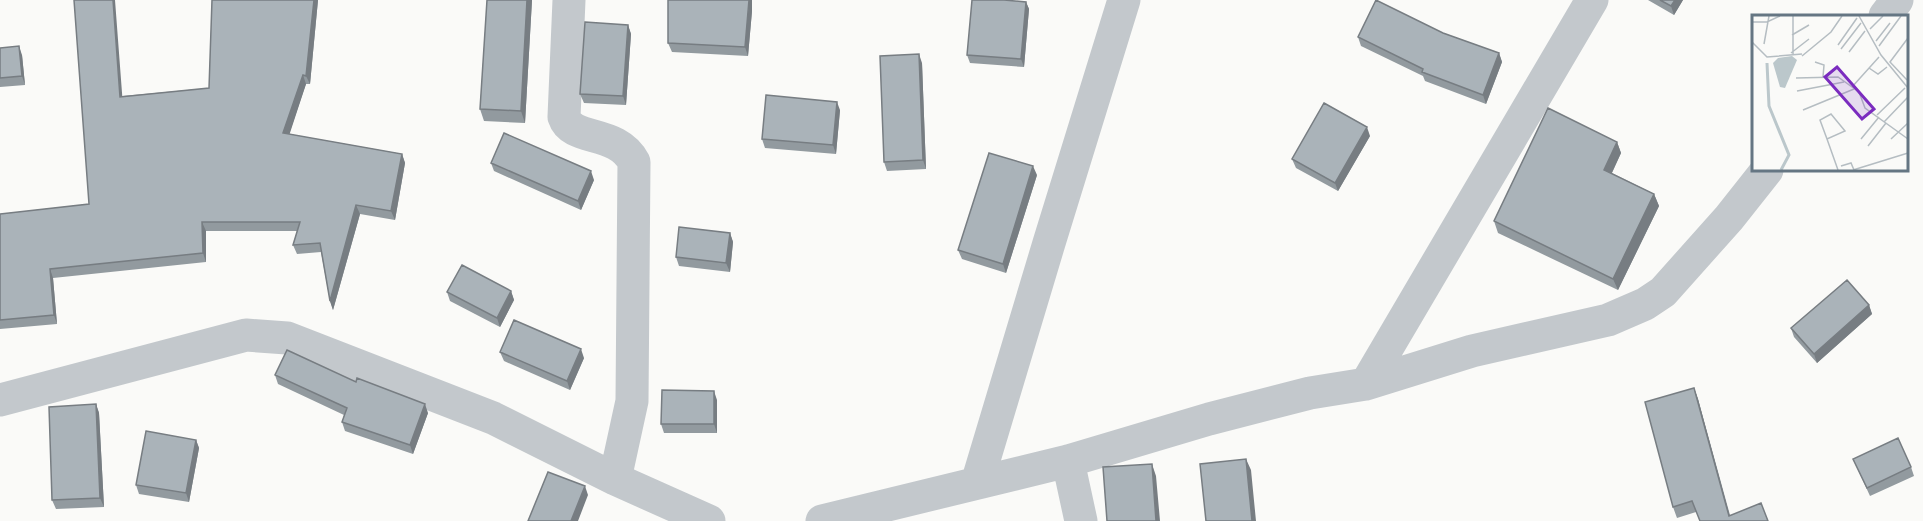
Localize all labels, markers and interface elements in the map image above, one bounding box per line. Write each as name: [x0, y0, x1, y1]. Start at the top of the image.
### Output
inset map: [1752, 15, 1908, 171]

